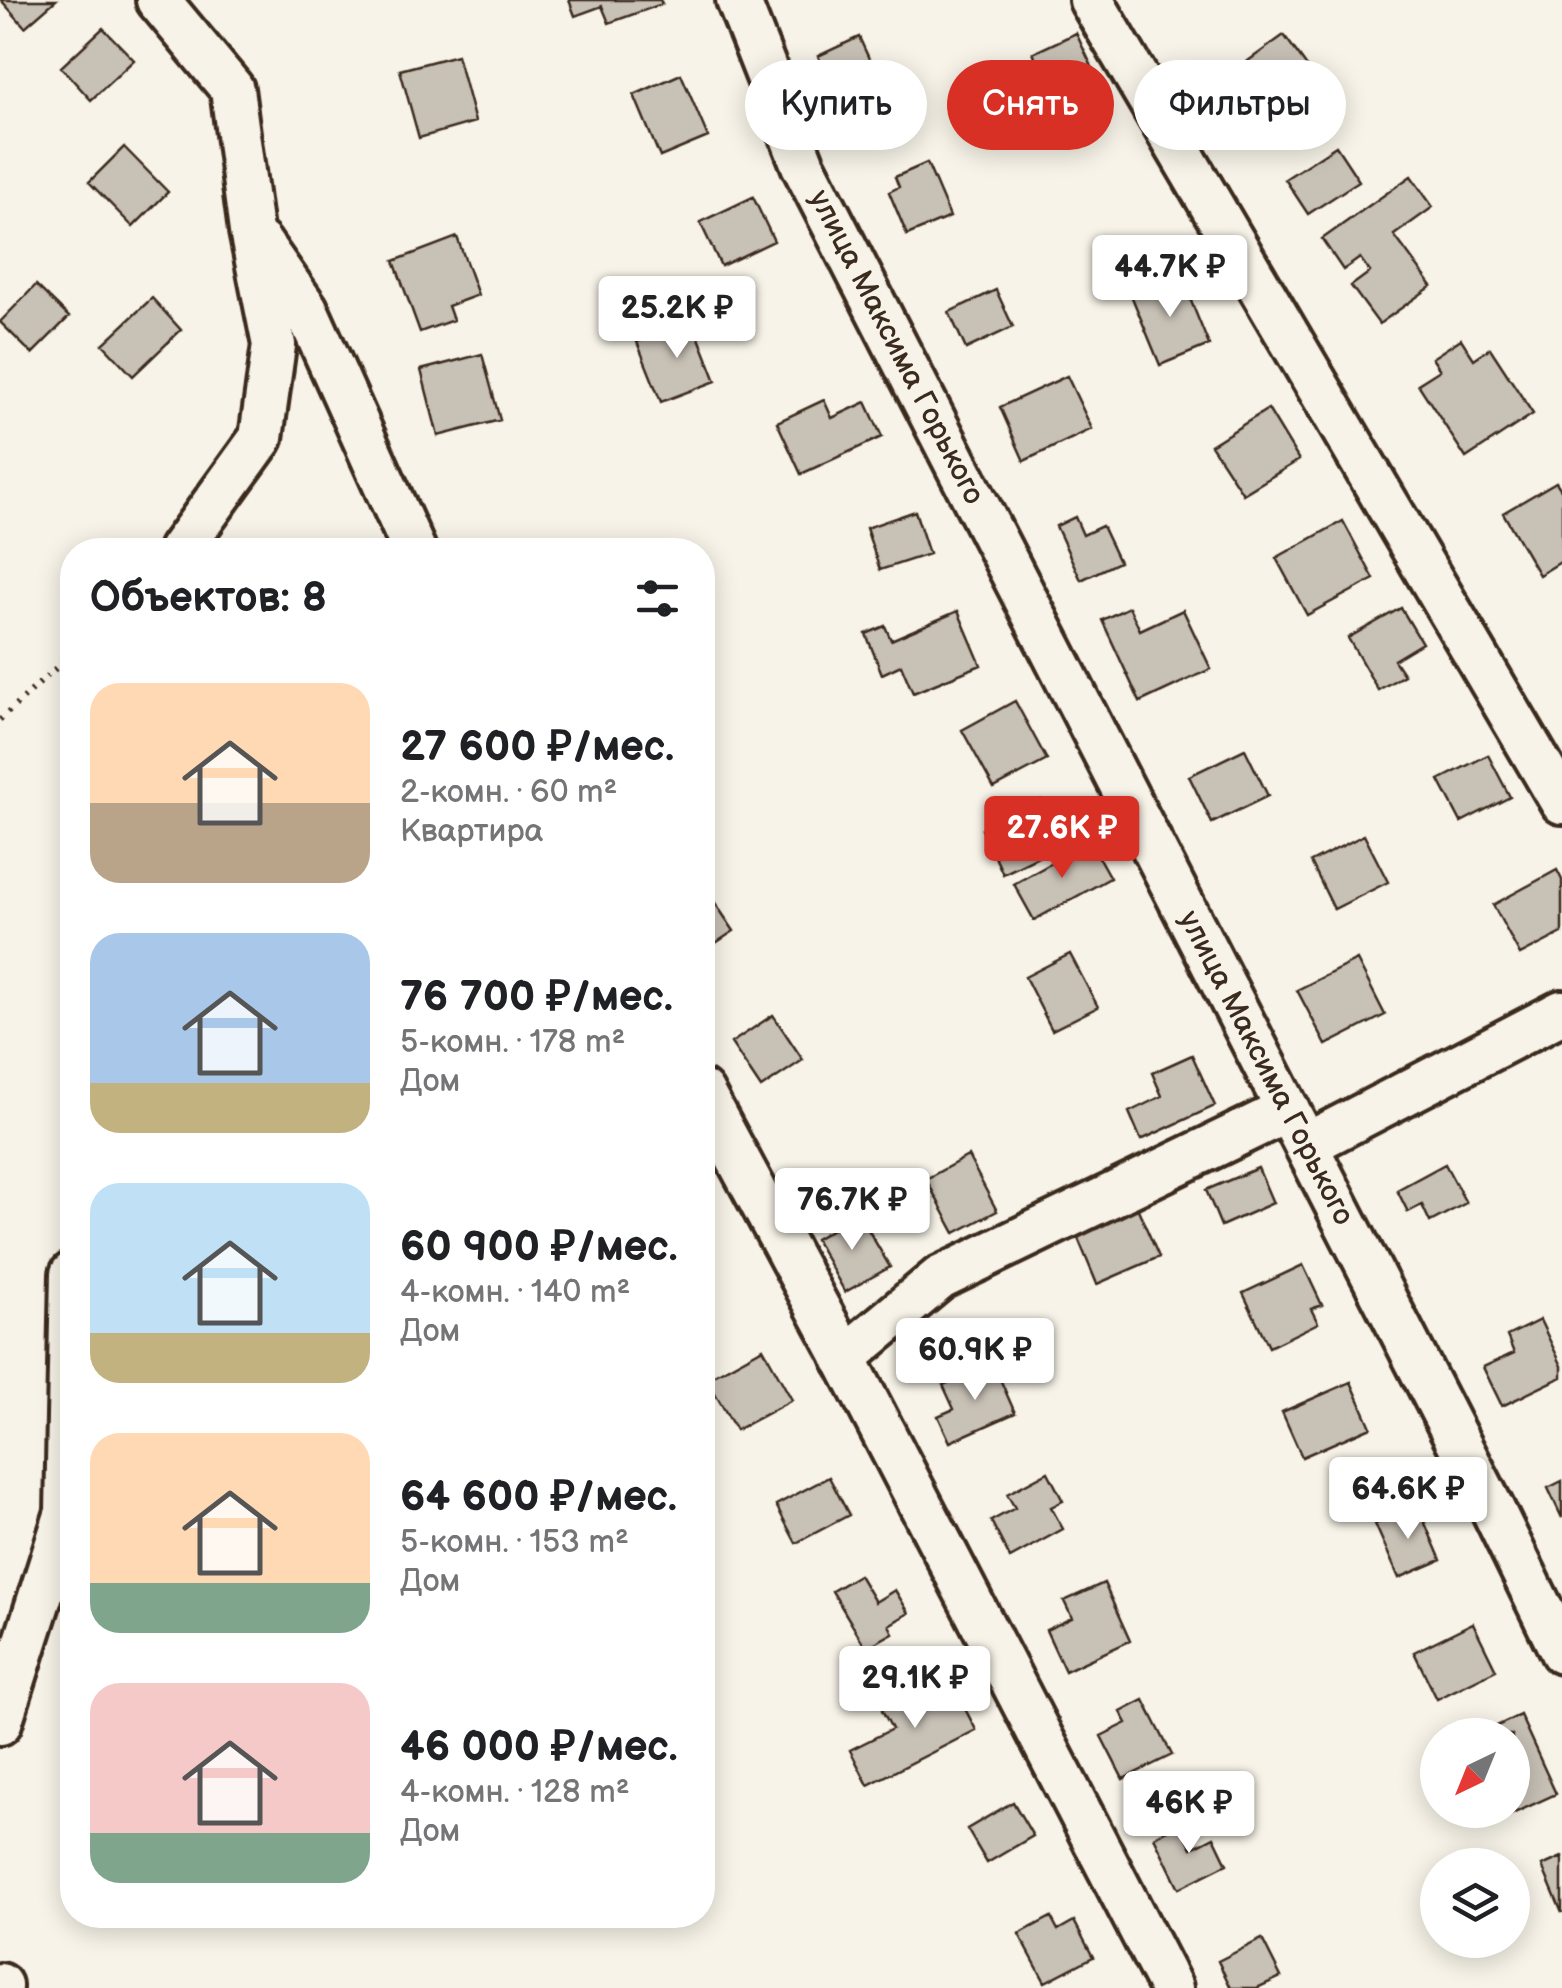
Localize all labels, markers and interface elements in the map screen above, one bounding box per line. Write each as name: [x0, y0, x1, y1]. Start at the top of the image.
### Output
chip: Купить: [745, 60, 927, 150]
chip: Снять: [947, 60, 1114, 150]
chip: Фильтры: [1134, 60, 1346, 150]
street label: улица Максима Горького: [801, 184, 992, 510]
pin: 44.7K ₽: [1078, 235, 1262, 320]
text: 44.7K ₽: [1114, 248, 1226, 287]
pin: 25.2K ₽: [585, 276, 769, 361]
text: 25.2K ₽: [621, 289, 733, 328]
icon: filters: [630, 571, 685, 626]
text: Объектов: 8: [90, 573, 327, 624]
text: 27 600 ₽/мес.: [400, 722, 674, 773]
icon: home: [170, 723, 290, 843]
text: 2-комн. · 60 m²: [400, 773, 617, 812]
pin: 27.6K ₽: [970, 796, 1154, 881]
text: 27.6K ₽: [1006, 809, 1118, 848]
text: Квартира: [400, 812, 543, 851]
street label: улица Максима Горького: [1171, 905, 1362, 1231]
text: 76 700 ₽/мес.: [400, 972, 673, 1023]
icon: home: [170, 973, 290, 1093]
text: 5-комн. · 178 m²: [400, 1023, 625, 1062]
text: Дом: [400, 1062, 460, 1101]
pin: 76.7K ₽: [760, 1168, 944, 1253]
text: 76.7K ₽: [797, 1181, 907, 1220]
text: 60 900 ₽/мес.: [400, 1222, 678, 1273]
icon: home: [170, 1223, 290, 1343]
text: 4-комн. · 140 m²: [400, 1273, 630, 1312]
text: Дом: [400, 1312, 460, 1351]
pin: 60.9K ₽: [883, 1318, 1067, 1403]
text: 60.9K ₽: [918, 1331, 1032, 1370]
pin: 64.6K ₽: [1316, 1457, 1500, 1542]
text: 64.6K ₽: [1351, 1470, 1465, 1509]
text: 64 600 ₽/мес.: [400, 1472, 677, 1523]
icon: home: [170, 1473, 290, 1593]
text: 5-комн. · 153 m²: [400, 1523, 629, 1562]
text: Дом: [400, 1562, 460, 1601]
pin: 29.1K ₽: [823, 1646, 1007, 1731]
text: 29.1K ₽: [861, 1659, 969, 1698]
north arrow: [1420, 1718, 1530, 1828]
map controls: [1420, 1718, 1530, 1958]
text: 46 000 ₽/мес.: [400, 1722, 678, 1773]
icon: home: [170, 1723, 290, 1843]
pin: 46K ₽: [1119, 1771, 1259, 1856]
text: 4-комн. · 128 m²: [400, 1773, 630, 1812]
text: 46K ₽: [1145, 1784, 1233, 1823]
text: Дом: [400, 1812, 460, 1851]
button: layers: [1420, 1848, 1530, 1958]

